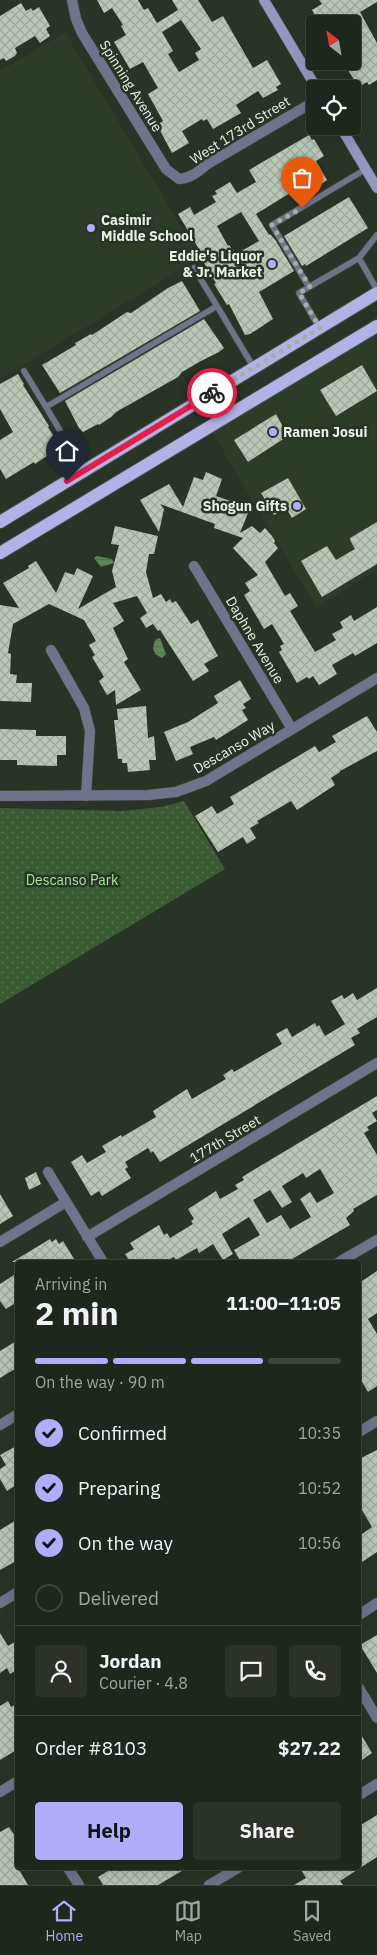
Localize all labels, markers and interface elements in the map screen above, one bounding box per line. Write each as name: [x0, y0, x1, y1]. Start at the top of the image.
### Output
north arrow: [306, 15, 361, 70]
map controls: [306, 15, 361, 135]
street label: Spinning Avenue: [96, 37, 166, 135]
button: locate: [306, 80, 361, 135]
street label: West 173rd Street: [186, 92, 294, 168]
pin: [281, 157, 323, 208]
icon: bag: [288, 164, 316, 192]
place label: Casimir Middle School: [101, 211, 193, 245]
marker: Casimir Middle School: [85, 222, 97, 234]
place label: Eddie's Liquor & Jr. Market: [169, 247, 262, 281]
marker: Eddie's Liquor & Jr. Market: [266, 258, 278, 270]
courier: [187, 368, 237, 418]
icon: bike: [198, 379, 226, 407]
place label: Ramen Josui: [283, 423, 367, 441]
marker: Ramen Josui: [267, 426, 279, 438]
pin: [46, 430, 88, 481]
icon: home: [53, 437, 81, 465]
place label: Shogun Gifts: [203, 497, 287, 515]
marker: Shogun Gifts: [291, 500, 303, 512]
street label: Daphne Avenue: [222, 593, 288, 687]
street label: Descanso Way: [190, 716, 278, 778]
park label: Descanso Park: [26, 871, 119, 889]
street label: 177th Street: [186, 1111, 264, 1167]
text: Arriving in: [35, 1274, 107, 1294]
text: 11:00–11:05: [226, 1291, 341, 1315]
text: 2 min: [35, 1292, 119, 1334]
text: On the way · 90 m: [35, 1372, 165, 1392]
icon: check: [35, 1419, 63, 1447]
text: Confirmed: [78, 1421, 167, 1445]
text: 10:35: [298, 1423, 341, 1443]
icon: check: [35, 1474, 63, 1502]
text: Preparing: [78, 1476, 160, 1500]
text: 10:52: [298, 1478, 341, 1498]
icon: check: [35, 1529, 63, 1557]
text: On the way: [78, 1531, 173, 1555]
text: 10:56: [298, 1533, 341, 1553]
text: Delivered: [78, 1586, 159, 1610]
button: person: [35, 1645, 87, 1697]
button: chat: [225, 1645, 277, 1697]
button: phone: [289, 1645, 341, 1697]
text: Jordan: [99, 1649, 162, 1673]
text: Courier · 4.8: [99, 1673, 188, 1693]
text: Order #8103: [35, 1736, 147, 1760]
text: $27.22: [278, 1736, 341, 1760]
button: Help: [35, 1802, 183, 1860]
button: Share: [193, 1802, 341, 1860]
tab: Home: [46, 1897, 83, 1945]
tab: Map: [174, 1897, 202, 1945]
tab: Saved: [293, 1897, 331, 1945]

